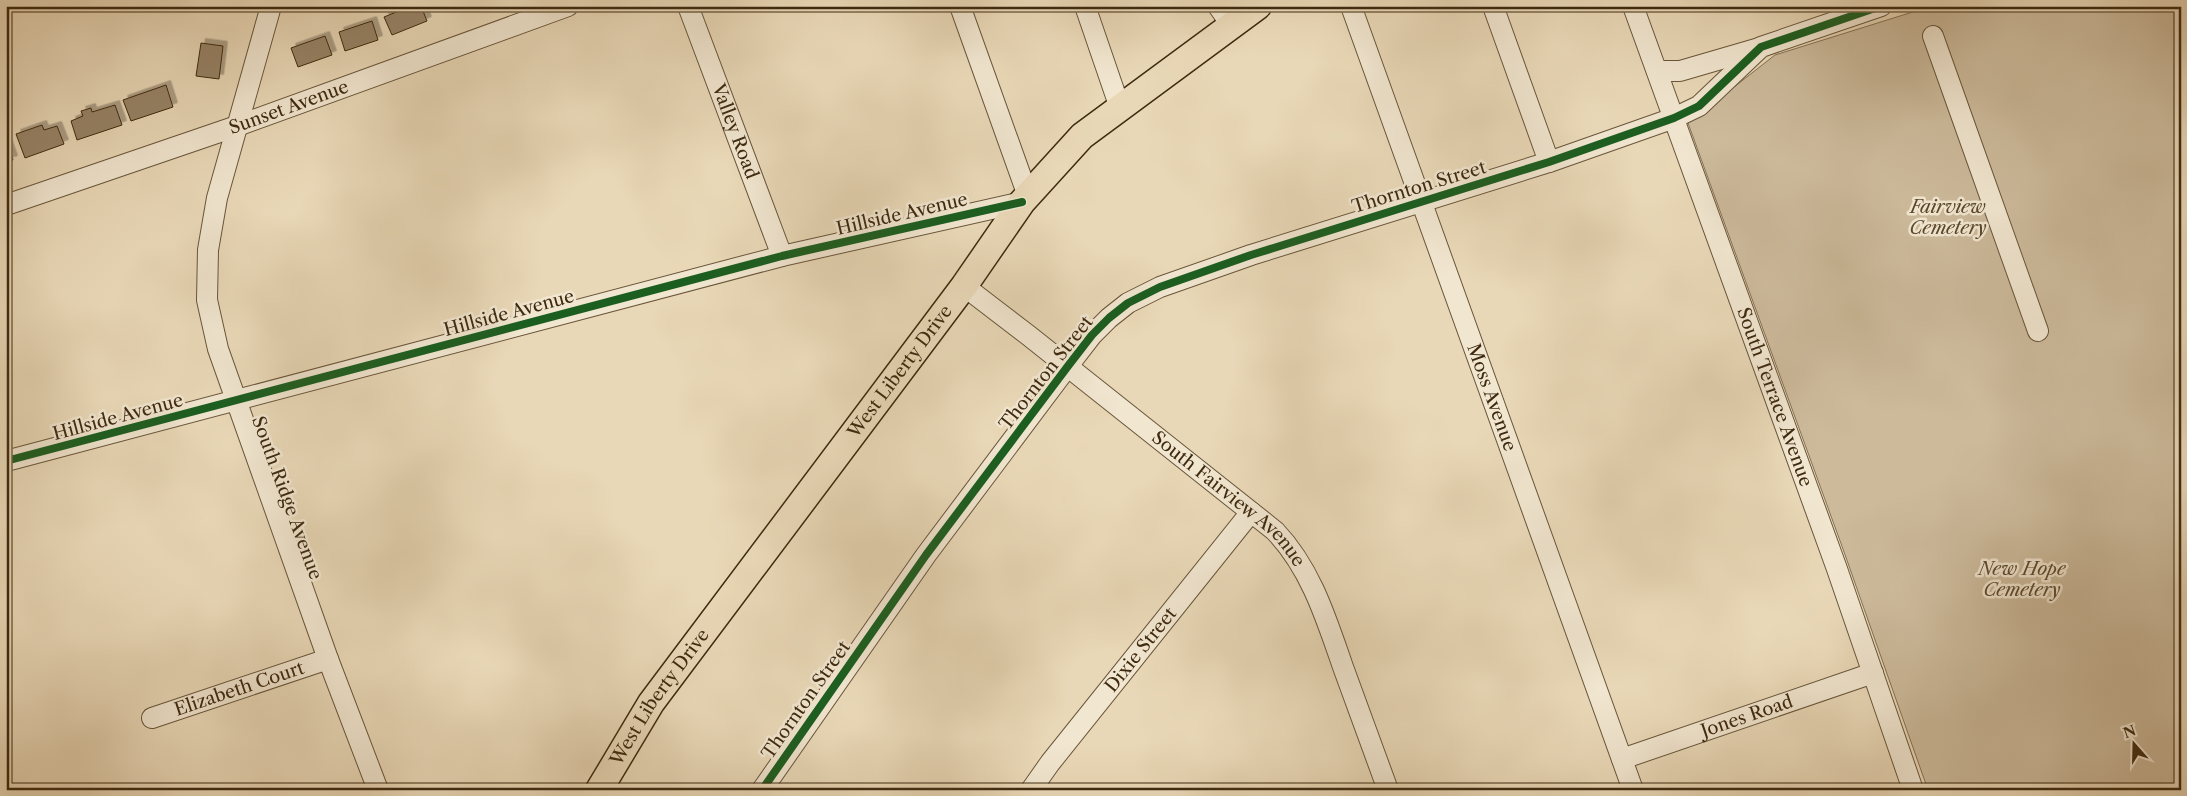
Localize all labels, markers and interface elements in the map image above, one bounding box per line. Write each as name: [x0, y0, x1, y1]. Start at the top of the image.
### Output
street label: Sunset Avenue: [226, 76, 351, 139]
street label: Valley Road: [707, 80, 763, 182]
street label: Thornton Street: [1349, 156, 1489, 218]
street label: Hillside Avenue: [834, 188, 970, 240]
park label: Fairview Cemetery: [1908, 196, 1986, 239]
street label: Hillside Avenue: [441, 285, 577, 341]
street label: West Liberty Drive: [842, 301, 957, 443]
street label: South Terrace Avenue: [1732, 304, 1817, 490]
street label: Thornton Street: [995, 311, 1098, 435]
street label: Moss Avenue: [1462, 341, 1521, 454]
street label: Hillside Avenue: [50, 389, 186, 445]
street label: South Ridge Avenue: [247, 413, 327, 583]
street label: South Fairview Avenue: [1147, 427, 1310, 571]
park label: New Hope Cemetery: [1976, 558, 2067, 601]
street label: Dixie Street: [1100, 603, 1182, 697]
street label: West Liberty Drive: [605, 625, 714, 770]
street label: Thornton Street: [757, 636, 855, 763]
street label: Elizabeth Court: [172, 657, 308, 721]
street label: Jones Road: [1695, 690, 1796, 743]
north arrow: [2110, 718, 2160, 768]
text: N: [2121, 721, 2138, 742]

